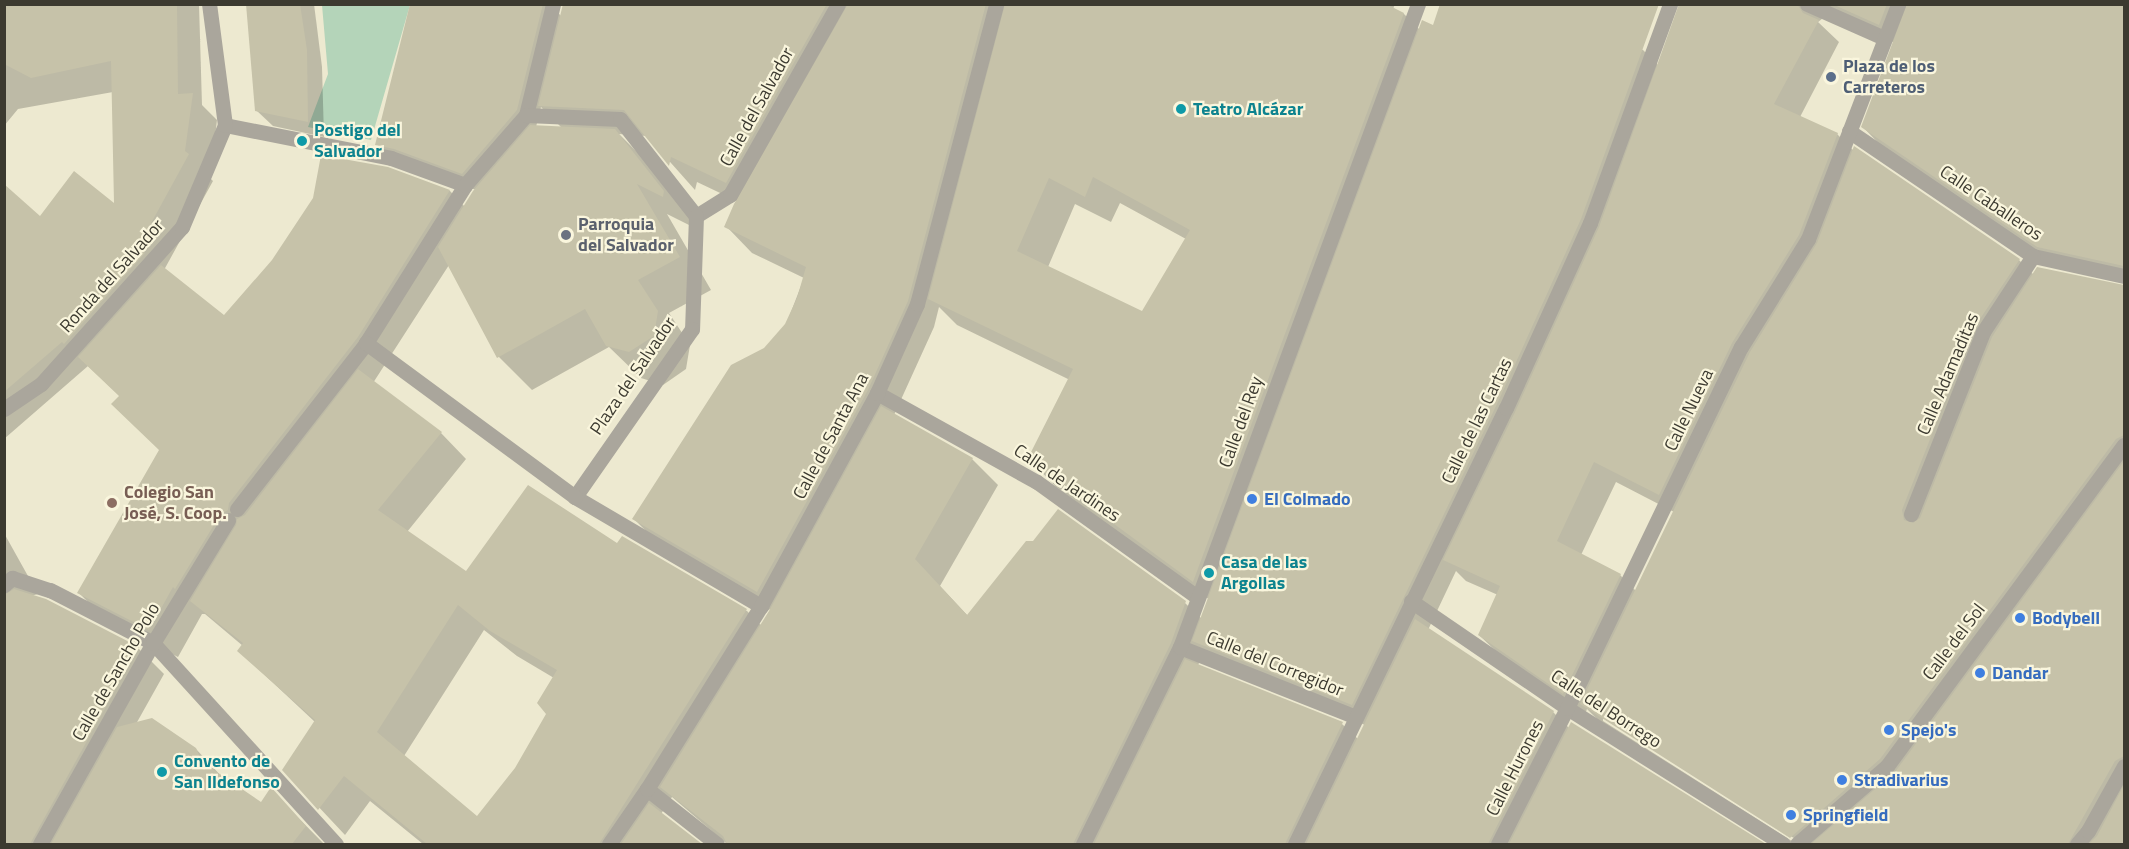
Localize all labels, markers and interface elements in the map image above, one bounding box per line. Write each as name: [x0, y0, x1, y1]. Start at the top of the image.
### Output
street label: Calle del Salvador: [715, 44, 799, 170]
place label: Plaza de los Carreteros: [1843, 56, 1935, 98]
marker: Plaza de los Carreteros: [1824, 70, 1838, 84]
place label: Teatro Alcázar: [1193, 98, 1303, 120]
marker: Teatro Alcázar: [1174, 102, 1188, 116]
place label: Postigo del Salvador: [314, 120, 401, 162]
marker: Postigo del Salvador: [295, 134, 309, 148]
street label: Calle Caballeros: [1936, 161, 2046, 245]
place label: Parroquia del Salvador: [578, 214, 674, 256]
street label: Ronda del Salvador: [55, 215, 169, 337]
marker: Parroquia del Salvador: [559, 228, 573, 242]
street label: Calle Adamaditas: [1913, 310, 1983, 438]
street label: Plaza del Salvador: [586, 313, 680, 439]
street label: Calle de las Cartas: [1437, 355, 1517, 487]
street label: Calle Nueva: [1660, 366, 1718, 454]
street label: Calle de Santa Ana: [789, 369, 873, 503]
street label: Calle del Rey: [1215, 373, 1267, 471]
street label: Calle de Jardines: [1010, 440, 1124, 526]
place label: Colegio San José, S. Coop.: [124, 482, 227, 524]
place label: El Colmado: [1264, 488, 1351, 510]
marker: El Colmado: [1245, 492, 1259, 506]
marker: Colegio San José, S. Coop.: [105, 496, 119, 510]
place label: Casa de las Argollas: [1221, 552, 1307, 594]
marker: Casa de las Argollas: [1202, 566, 1216, 580]
street label: Calle de Sancho Polo: [68, 599, 164, 745]
street label: Calle del Sol: [1918, 599, 1990, 685]
place label: Bodybell: [2032, 607, 2100, 629]
marker: Bodybell: [2013, 611, 2027, 625]
street label: Calle del Corregidor: [1203, 627, 1347, 701]
place label: Dandar: [1992, 662, 2048, 684]
street label: Calle del Borrego: [1547, 665, 1665, 753]
marker: Dandar: [1973, 666, 1987, 680]
street label: Calle Hurones: [1482, 717, 1548, 819]
place label: Spejo's: [1901, 719, 1957, 741]
marker: Spejo's: [1882, 723, 1896, 737]
place label: Convento de San Ildefonso: [174, 751, 280, 794]
marker: Convento de San Ildefonso: [155, 765, 169, 779]
place label: Stradivarius: [1854, 769, 1949, 791]
marker: Stradivarius: [1835, 773, 1849, 787]
place label: Springfield: [1803, 804, 1888, 826]
marker: Springfield: [1784, 808, 1798, 822]

